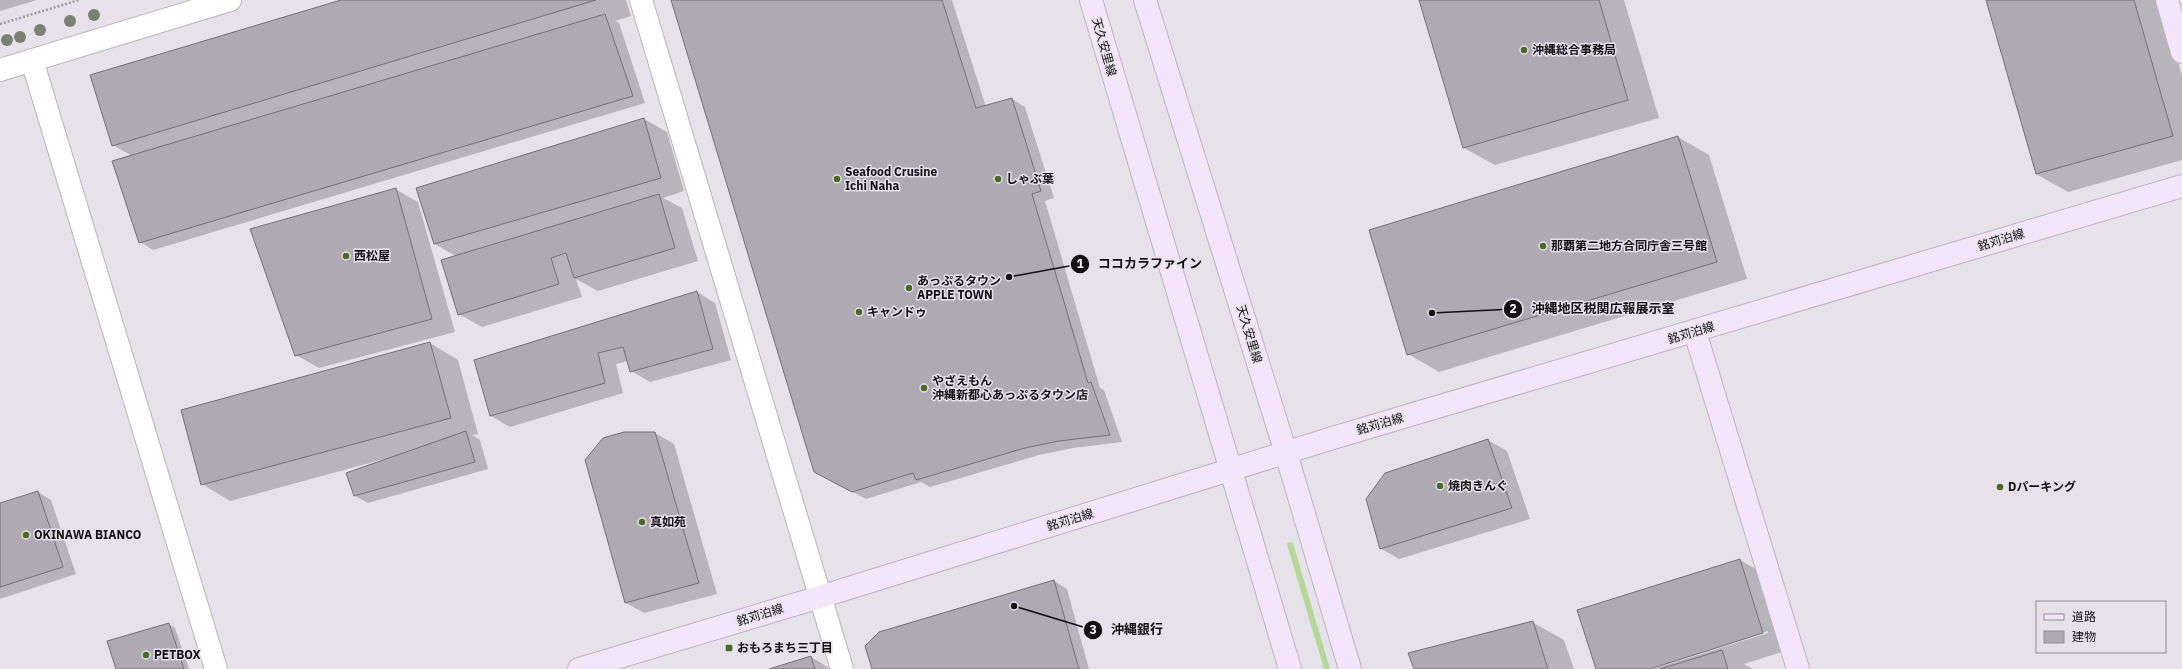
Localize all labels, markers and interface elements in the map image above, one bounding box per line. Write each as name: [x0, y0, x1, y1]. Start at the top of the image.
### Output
street label: 天久安里線: [1089, 16, 1120, 78]
place label: 沖縄総合事務局: [1532, 42, 1616, 57]
marker: 沖縄総合事務局: [1519, 45, 1529, 55]
place label: Seafood Crusine Ichi Naha: [845, 164, 937, 193]
place label: しゃぶ葉: [1006, 171, 1054, 186]
marker: Seafood Crusine Ichi Naha: [832, 174, 842, 184]
marker: しゃぶ葉: [993, 174, 1003, 184]
street label: 銘苅泊線: [1976, 225, 2026, 254]
place label: 那覇第二地方合同庁舎三号館: [1551, 238, 1707, 253]
marker: 那覇第二地方合同庁舎三号館: [1538, 241, 1548, 251]
place label: 西松屋: [354, 248, 390, 263]
marker: 西松屋: [341, 251, 351, 261]
callout: ココカラファイン: [1070, 251, 1210, 276]
text: ココカラファイン: [1098, 255, 1202, 272]
text: 1: [1076, 256, 1084, 271]
place label: あっぷるタウン APPLE TOWN: [917, 273, 1001, 302]
marker: あっぷるタウン APPLE TOWN: [904, 283, 914, 293]
callout: 沖縄地区税関広報展示室: [1503, 296, 1682, 321]
text: 沖縄地区税関広報展示室: [1531, 300, 1675, 317]
text: 2: [1509, 301, 1517, 316]
street label: 天久安里線: [1234, 303, 1265, 365]
place label: キャンドゥ: [867, 304, 927, 319]
marker: キャンドゥ: [854, 307, 864, 317]
street label: 銘苅泊線: [1666, 318, 1716, 347]
place label: やざえもん 沖縄新都心あっぷるタウン店: [932, 373, 1088, 402]
marker: やざえもん 沖縄新都心あっぷるタウン店: [919, 383, 929, 393]
street label: 銘苅泊線: [1355, 410, 1405, 437]
place label: 焼肉きんぐ: [1448, 478, 1508, 493]
place label: Dパーキング: [2008, 479, 2076, 494]
marker: 焼肉きんぐ: [1435, 481, 1445, 491]
marker: Dパーキング: [1995, 482, 2005, 492]
street label: 銘苅泊線: [1045, 505, 1095, 534]
place label: 真如苑: [650, 514, 686, 529]
marker: 真如苑: [637, 517, 647, 527]
place label: OKINAWA BIANCO: [34, 527, 141, 542]
marker: OKINAWA BIANCO: [21, 530, 31, 540]
street label: 銘苅泊線: [735, 600, 785, 629]
legend: [2036, 601, 2166, 653]
text: 道路: [2072, 609, 2096, 624]
callout: 沖縄銀行: [1083, 617, 1171, 642]
text: 沖縄銀行: [1111, 621, 1163, 638]
text: 3: [1089, 622, 1097, 637]
text: 建物: [2072, 629, 2096, 644]
place label: おもろまち三丁目: [737, 640, 833, 655]
marker: おもろまち三丁目: [724, 643, 734, 653]
place label: PETBOX: [154, 647, 200, 662]
marker: PETBOX: [141, 650, 151, 660]

